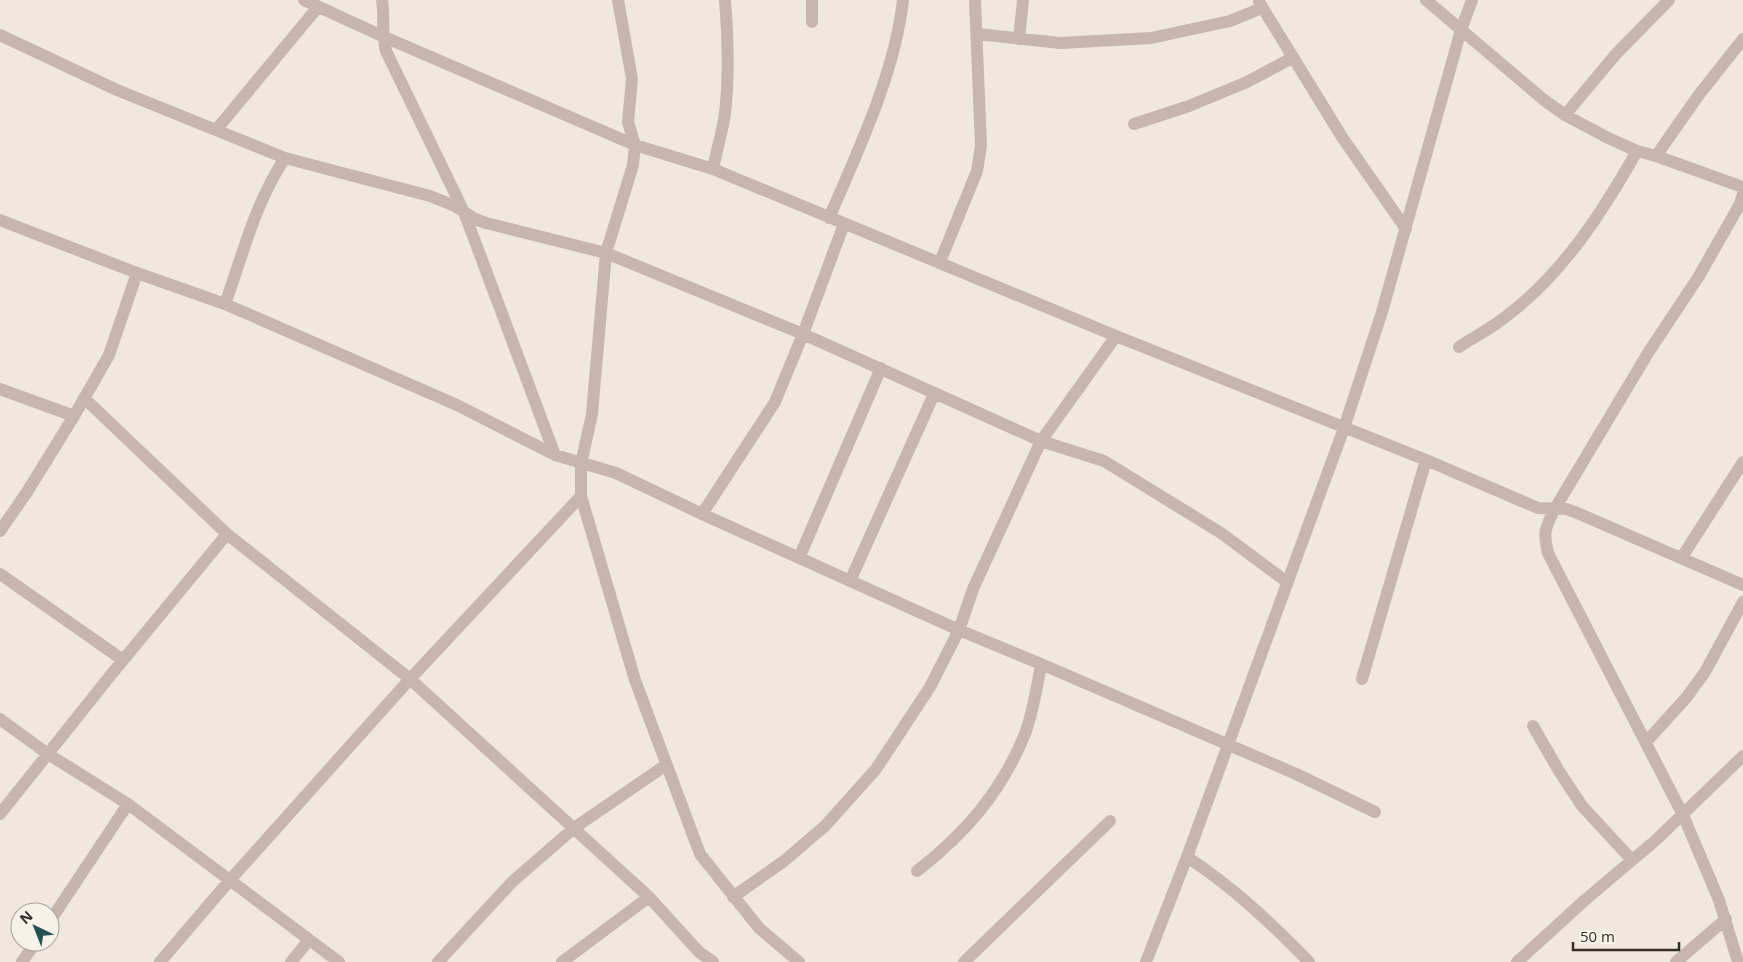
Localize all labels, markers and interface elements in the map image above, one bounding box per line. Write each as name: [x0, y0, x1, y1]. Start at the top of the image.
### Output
north arrow: [10, 902, 60, 952]
text: N: [15, 906, 36, 928]
scale bar: [1573, 920, 1679, 952]
text: 50 m: [1580, 926, 1615, 946]

